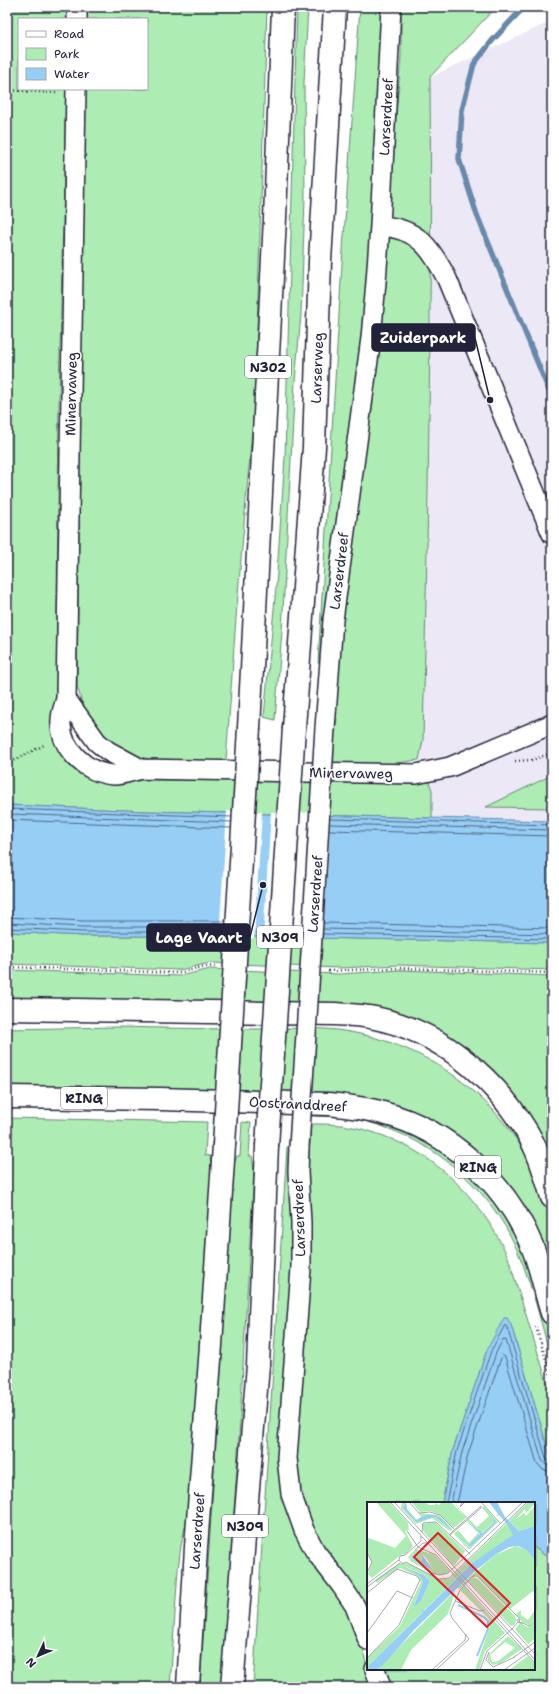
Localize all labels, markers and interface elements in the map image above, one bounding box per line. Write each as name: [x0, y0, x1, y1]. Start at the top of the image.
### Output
legend: [18, 18, 148, 90]
text: Road: [54, 26, 85, 42]
text: Park: [54, 46, 80, 62]
text: Water: [54, 66, 90, 82]
street label: Larserdreef: [375, 77, 397, 156]
callout: Zuiderpark: [372, 324, 475, 351]
text: Zuiderpark: [380, 328, 467, 348]
street label: Larserweg: [307, 332, 327, 404]
street label: Minervaweg: [61, 352, 81, 436]
road number: N302: [245, 356, 291, 378]
street label: Larserdreef: [325, 530, 353, 611]
street label: Minervaweg: [309, 763, 393, 783]
street label: Larserdreef: [303, 854, 327, 933]
callout: Lage Vaart: [147, 924, 250, 951]
road number: N309: [257, 926, 303, 948]
text: Lage Vaart: [155, 928, 243, 948]
road number: RING: [61, 1087, 107, 1109]
street label: Oostranddreef: [249, 1092, 348, 1116]
road number: RING: [455, 1156, 501, 1178]
street label: Larserdreef: [289, 1178, 309, 1257]
street label: Larserdreef: [185, 1491, 209, 1570]
inset map: [367, 1502, 535, 1670]
road number: N309: [222, 1515, 268, 1537]
north arrow: [18, 1636, 58, 1676]
text: N: [23, 1654, 40, 1671]

